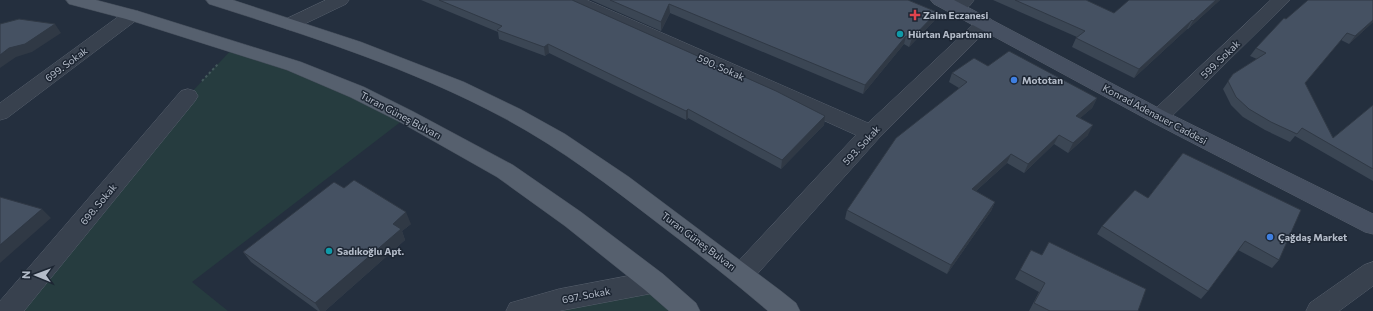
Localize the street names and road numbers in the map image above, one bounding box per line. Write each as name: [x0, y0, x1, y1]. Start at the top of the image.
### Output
street label: 599. Sokak: [1198, 37, 1243, 81]
street label: 699. Sokak: [42, 44, 90, 84]
street label: 590. Sokak: [696, 51, 747, 83]
street label: Konrad Adenauer Caddesi: [1101, 81, 1209, 147]
street label: Turan Güneş Bulvarı: [359, 89, 443, 141]
street label: 593. Sokak: [840, 122, 883, 167]
street label: 698. Sokak: [77, 181, 119, 227]
street label: Turan Güneş Bulvarı: [660, 209, 738, 273]
street label: 697. Sokak: [561, 284, 612, 306]

